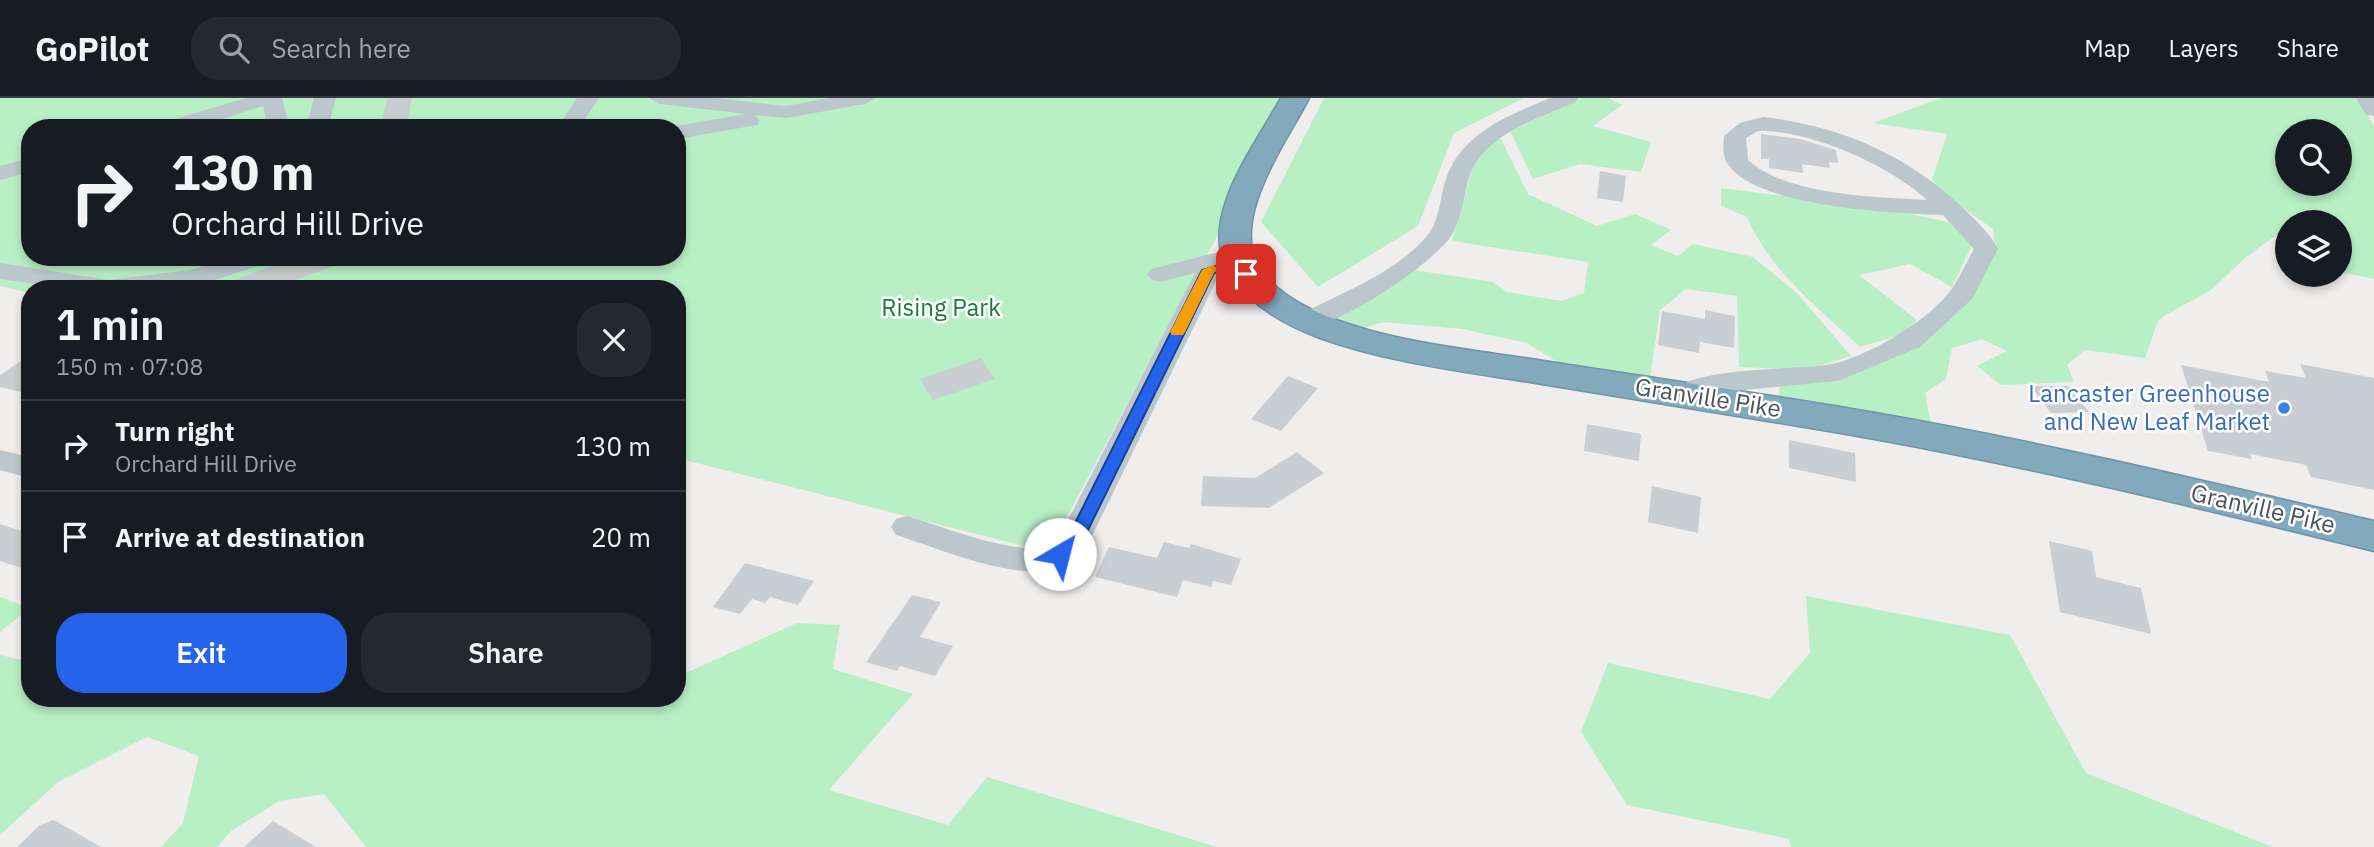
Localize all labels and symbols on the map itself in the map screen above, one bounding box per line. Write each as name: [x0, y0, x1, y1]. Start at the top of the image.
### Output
pin: [1216, 244, 1276, 304]
park label: Rising Park: [881, 291, 1001, 323]
street label: Granville Pike: [1633, 370, 1783, 424]
place label: Lancaster Greenhouse and New Leaf Market: [2028, 377, 2270, 437]
marker: Lancaster Greenhouse and New Leaf Market: [2276, 400, 2292, 416]
street label: Granville Pike: [2188, 476, 2339, 540]
position arrow: [1023, 517, 1097, 591]

